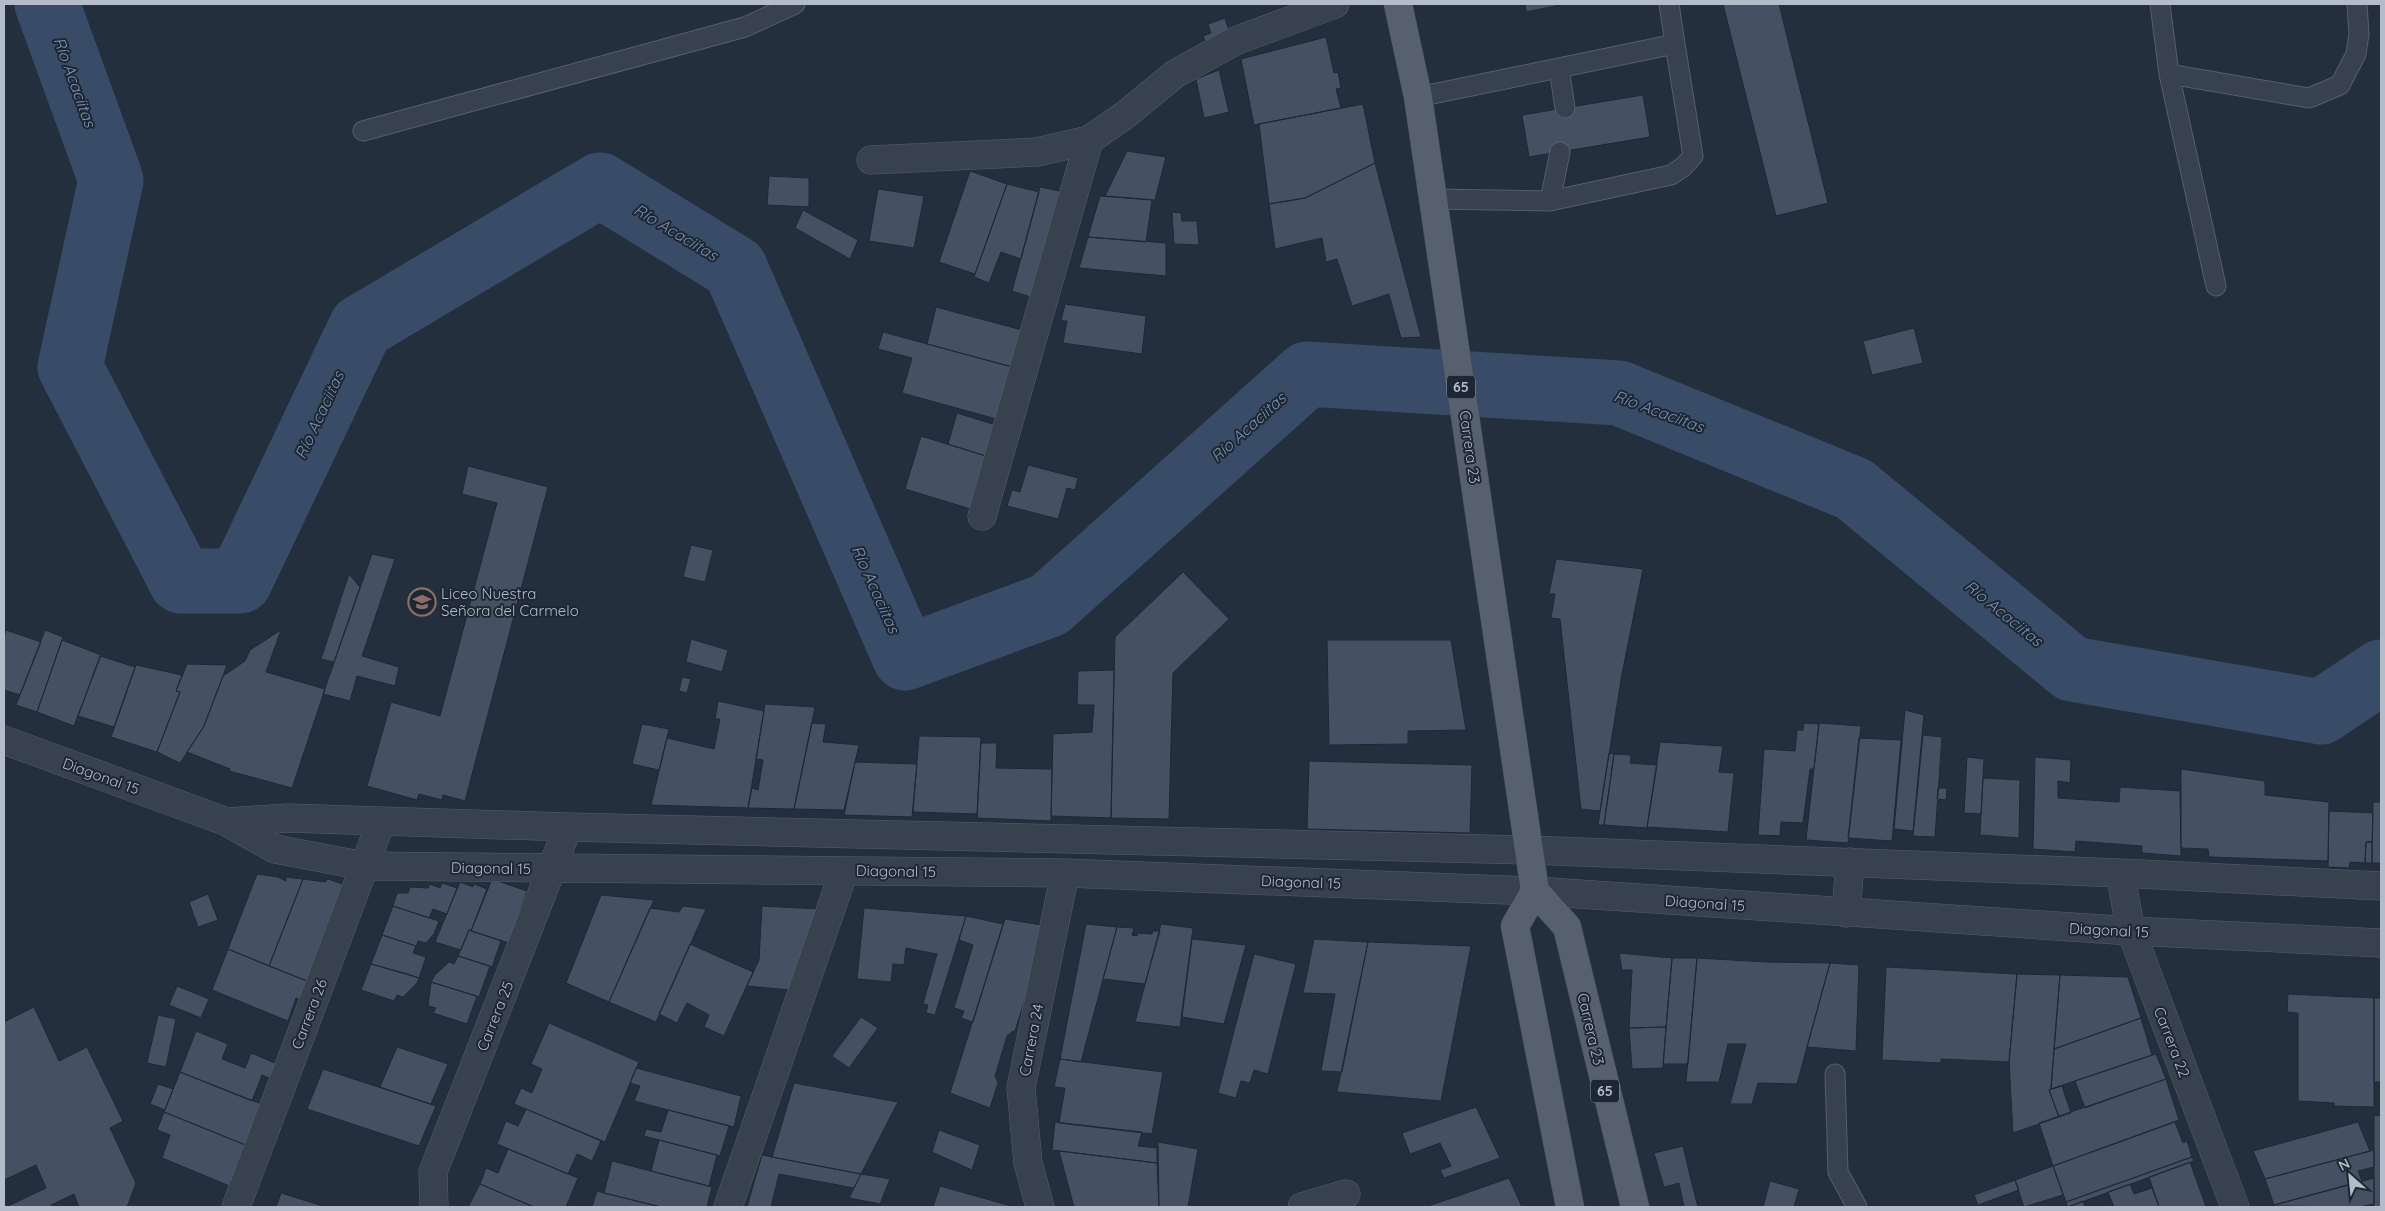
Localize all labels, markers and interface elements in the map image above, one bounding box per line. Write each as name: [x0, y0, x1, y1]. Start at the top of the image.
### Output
water label: Río Acaciitas: [49, 34, 101, 131]
water label: Río Acaciitas: [630, 199, 723, 266]
water label: Río Acaciitas: [290, 367, 349, 462]
road number: 65: [1447, 376, 1475, 398]
water label: Río Acaciitas: [1611, 385, 1708, 437]
water label: Río Acaciitas: [1206, 387, 1291, 466]
street label: Carrera 23: [1455, 409, 1485, 485]
water label: Río Acaciitas: [848, 542, 905, 637]
water label: Río Acaciitas: [1961, 576, 2048, 651]
place label: Liceo Nuestra Señora del Carmelo: [441, 584, 579, 620]
school or university icon: Liceo Nuestra Señora del Carmelo: [407, 587, 437, 617]
street label: Diagonal 15: [60, 753, 142, 799]
street label: Diagonal 15: [451, 858, 531, 878]
street label: Diagonal 15: [856, 861, 936, 881]
street label: Diagonal 15: [1261, 871, 1341, 893]
street label: Diagonal 15: [1664, 891, 1746, 915]
street label: Diagonal 15: [2068, 918, 2150, 942]
street label: Carrera 26: [287, 976, 331, 1052]
street label: Carrera 25: [472, 978, 518, 1054]
street label: Carrera 23: [1573, 991, 1609, 1067]
street label: Carrera 24: [1015, 1002, 1047, 1078]
street label: Carrera 22: [2150, 1004, 2194, 1080]
road number: 65: [1591, 1080, 1619, 1102]
north arrow: [2325, 1151, 2375, 1201]
text: N: [2335, 1154, 2353, 1175]

